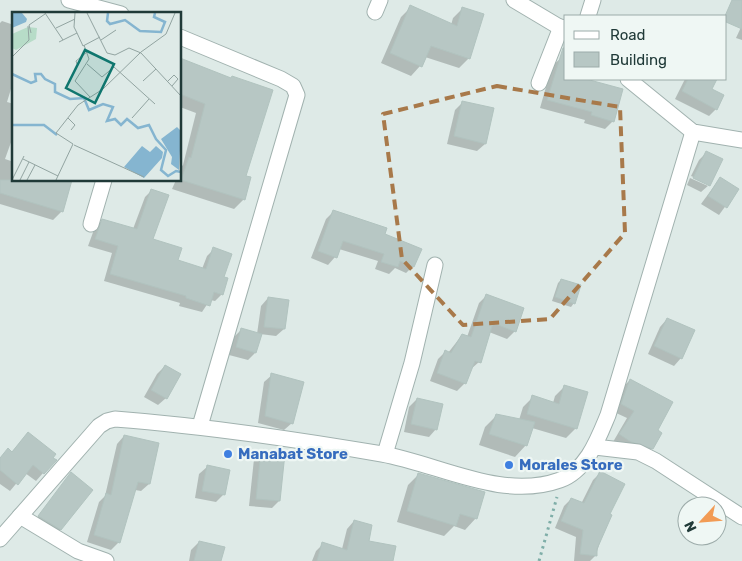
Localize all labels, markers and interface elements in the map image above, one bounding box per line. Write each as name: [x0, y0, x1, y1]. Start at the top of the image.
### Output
inset map: [12, 12, 181, 181]
legend: [564, 15, 727, 80]
text: Road: [610, 26, 646, 44]
text: Building: [610, 51, 667, 69]
place label: Manabat Store: [238, 445, 348, 463]
marker: Manabat Store: [222, 448, 234, 460]
place label: Morales Store: [519, 456, 623, 474]
marker: Morales Store: [503, 459, 515, 471]
north arrow: [677, 496, 727, 546]
text: N: [681, 518, 701, 535]

